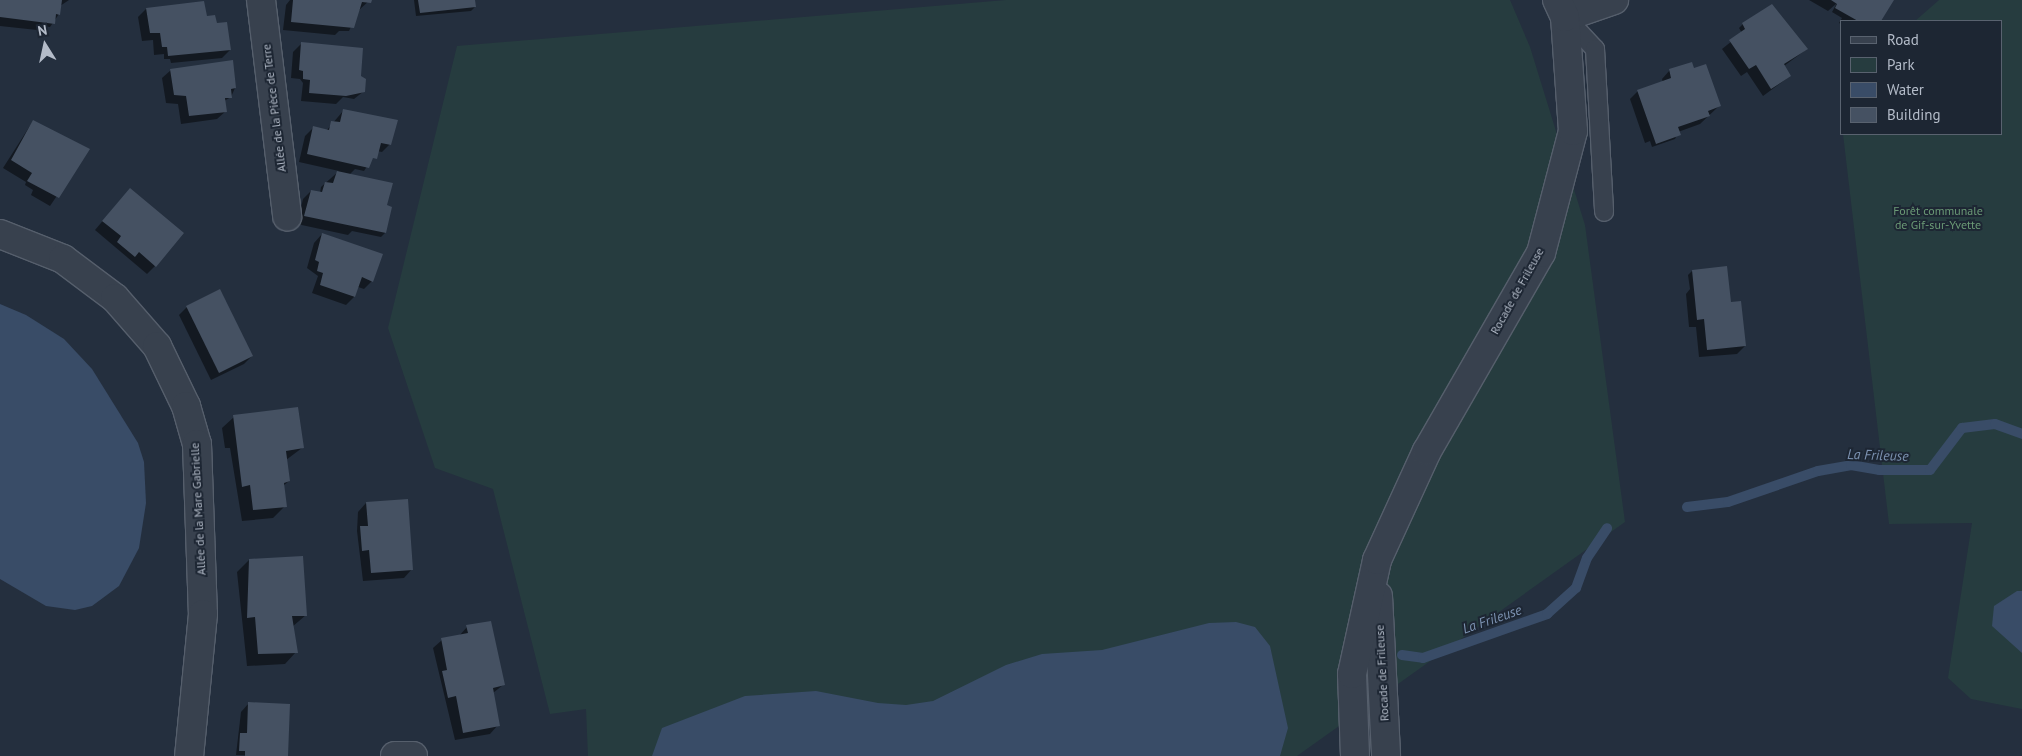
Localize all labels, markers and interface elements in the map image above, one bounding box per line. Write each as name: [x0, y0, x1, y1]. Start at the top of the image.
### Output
north arrow: [20, 20, 70, 70]
legend: [1840, 20, 2002, 135]
text: N: [36, 21, 48, 40]
text: Road: [1887, 30, 1919, 49]
street label: Allée de la Pièce de Terre: [259, 43, 289, 173]
text: Park: [1887, 55, 1915, 74]
text: Water: [1887, 80, 1924, 99]
text: Building: [1887, 105, 1941, 124]
park label: Forêt communale de Gif-sur-Yvette: [1893, 204, 1983, 232]
street label: Rocade de Frileuse: [1487, 245, 1547, 337]
street label: Allée de la Mare Gabrielle: [187, 442, 209, 576]
water label: La Frileuse: [1847, 446, 1909, 464]
water label: La Frileuse: [1460, 601, 1524, 637]
street label: Rocade de Frileuse: [1372, 624, 1392, 722]

